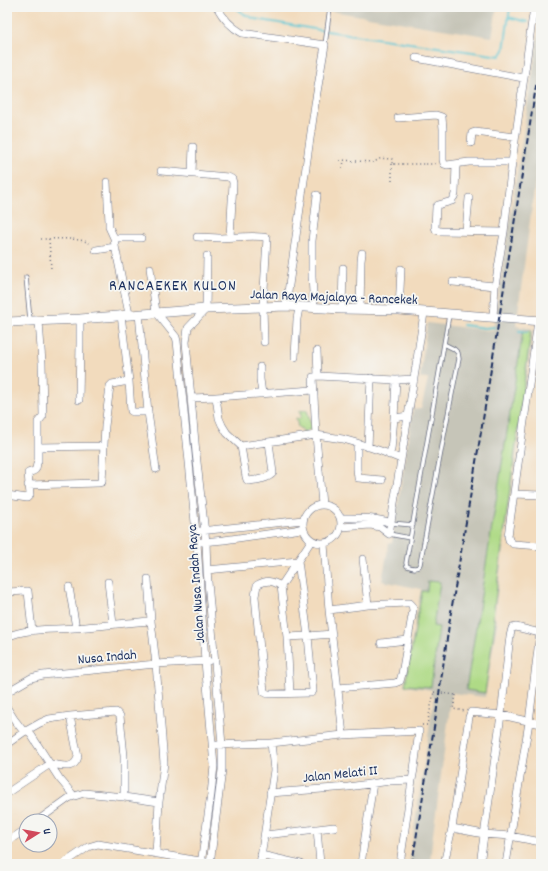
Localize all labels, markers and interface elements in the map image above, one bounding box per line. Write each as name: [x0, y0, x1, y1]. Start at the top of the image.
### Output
district label: RANCAEKEK KULON: [109, 275, 237, 298]
street label: Jalan Raya Majalaya - Rancekek: [250, 285, 418, 311]
street label: Jalan Nusa Indah Raya: [183, 523, 211, 644]
street label: Nusa Indah: [77, 645, 137, 671]
street label: Jalan Melati II: [302, 761, 379, 789]
north arrow: [18, 813, 58, 853]
text: U: [37, 827, 54, 836]

